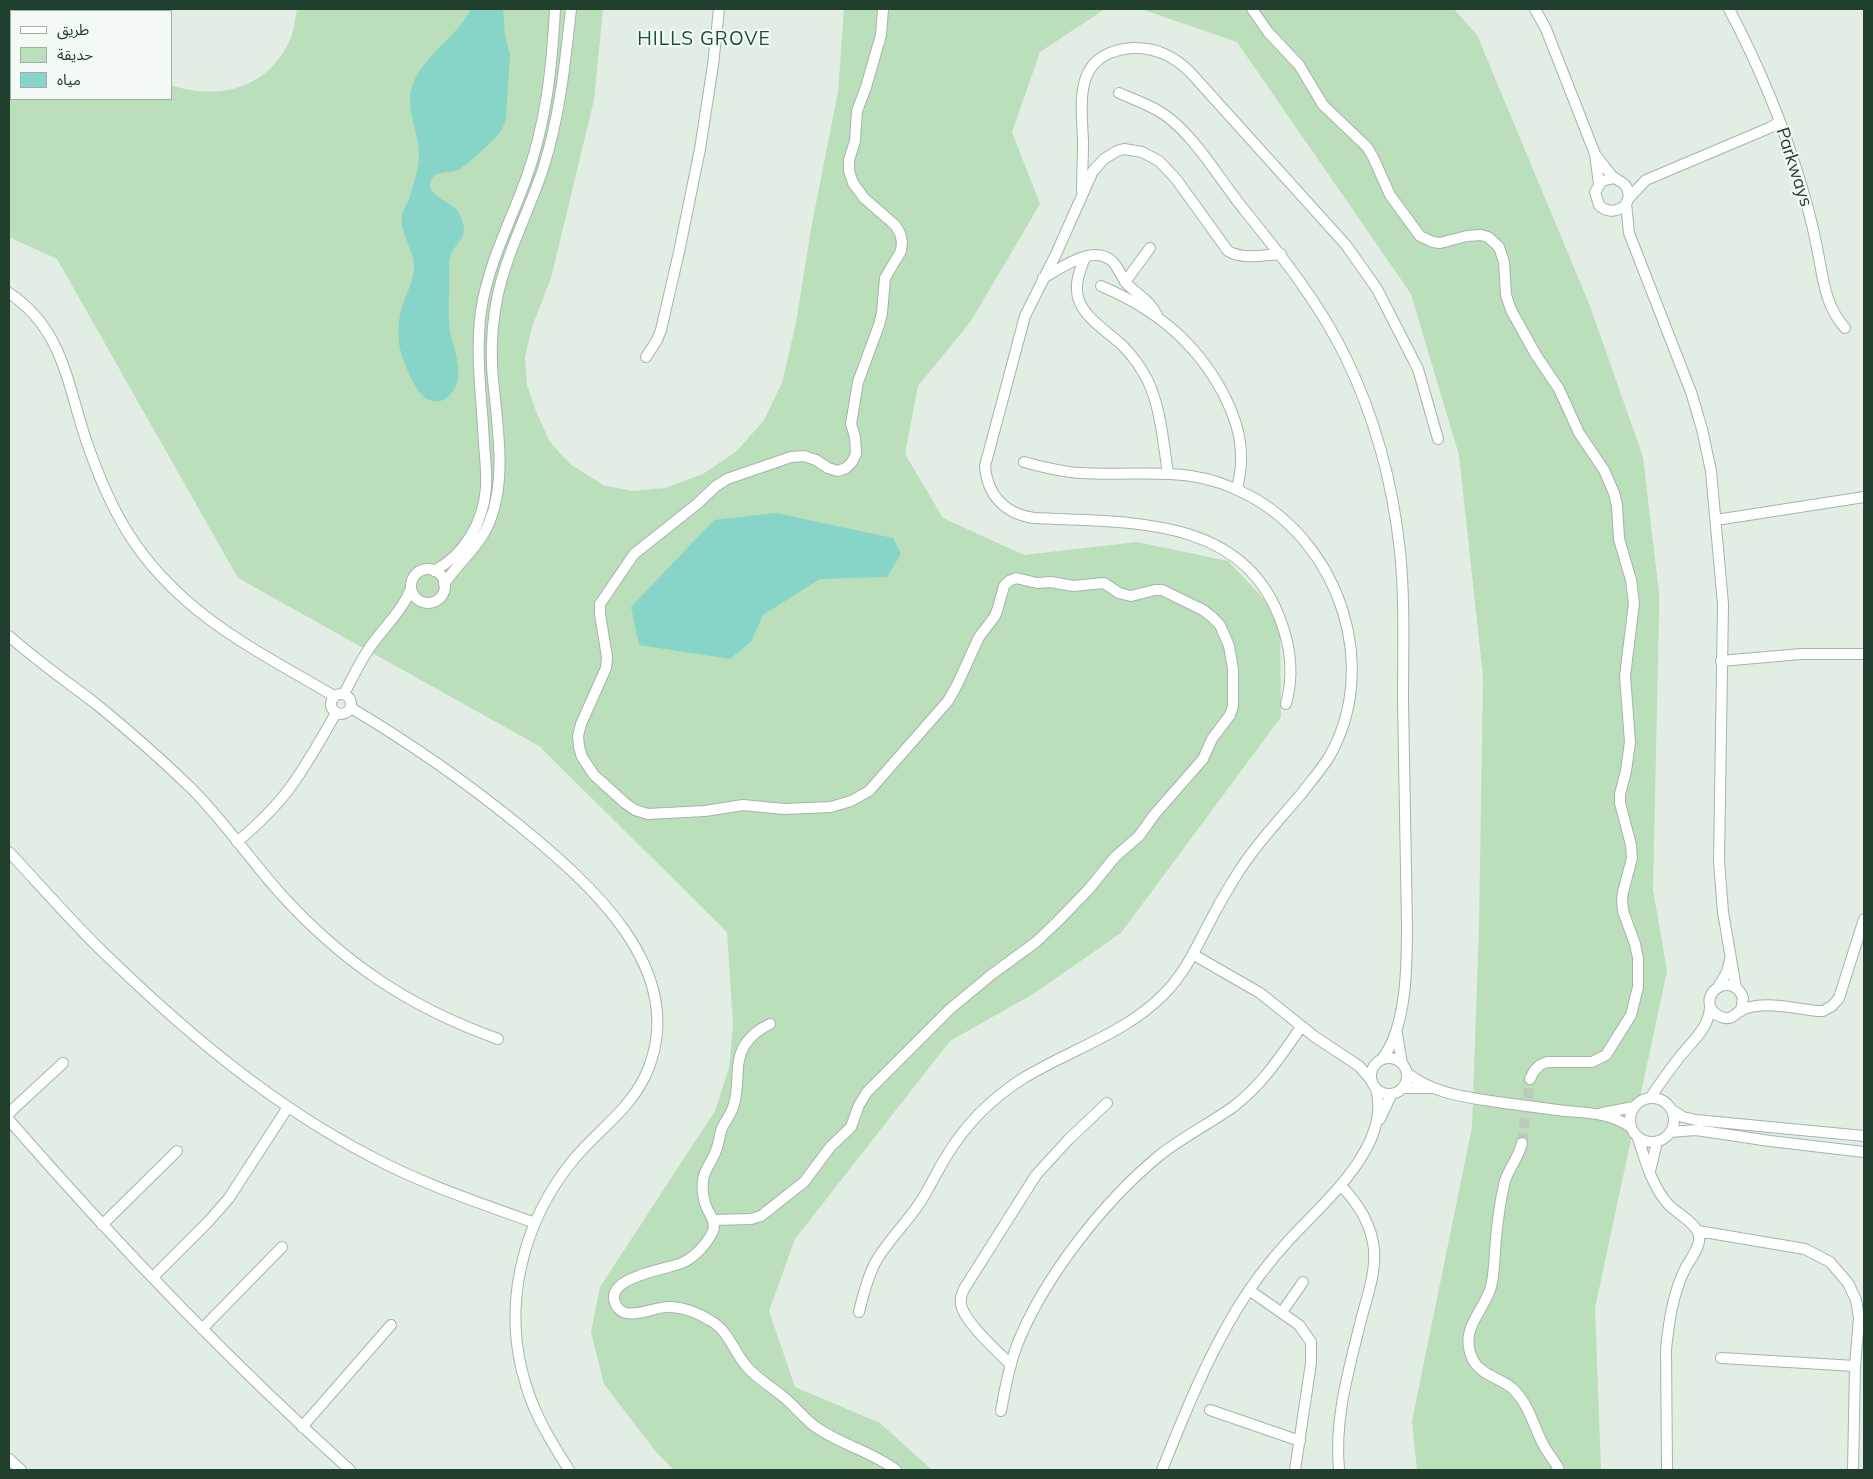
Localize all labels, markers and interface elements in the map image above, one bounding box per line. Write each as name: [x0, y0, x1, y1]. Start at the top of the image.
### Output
legend: [10, 10, 172, 100]
text: طريق: [57, 20, 89, 39]
district label: HILLS GROVE: [636, 28, 772, 50]
text: حديقة: [57, 45, 93, 64]
text: مياه: [57, 70, 81, 89]
street label: Parkways: [1771, 125, 1817, 209]

